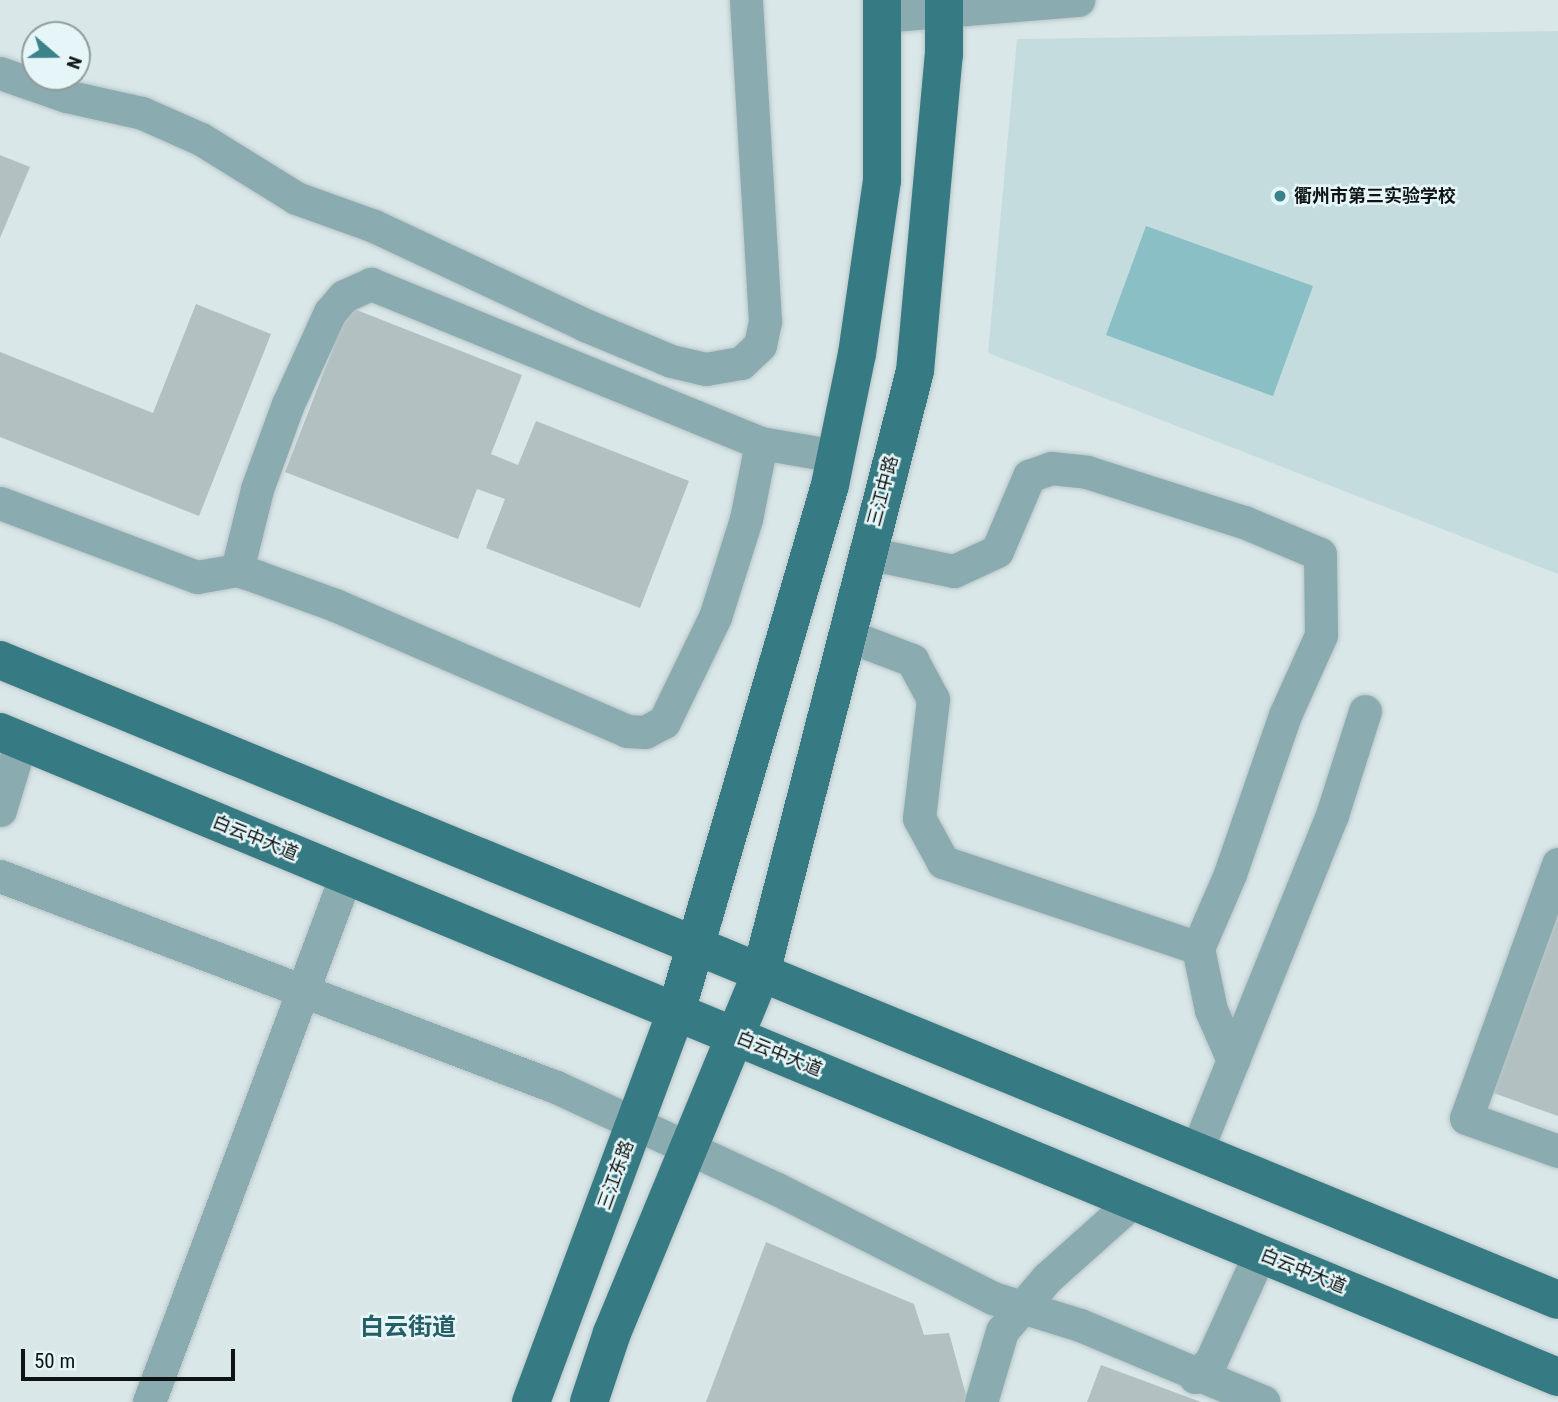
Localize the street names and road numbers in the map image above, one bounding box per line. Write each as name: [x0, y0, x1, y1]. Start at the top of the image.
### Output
street label: 三江中路: [863, 453, 903, 529]
street label: 白云中大道: [209, 811, 301, 865]
street label: 白云中大道: [733, 1027, 825, 1081]
street label: 三江东路: [594, 1137, 638, 1213]
street label: 白云中大道: [1257, 1244, 1349, 1298]

